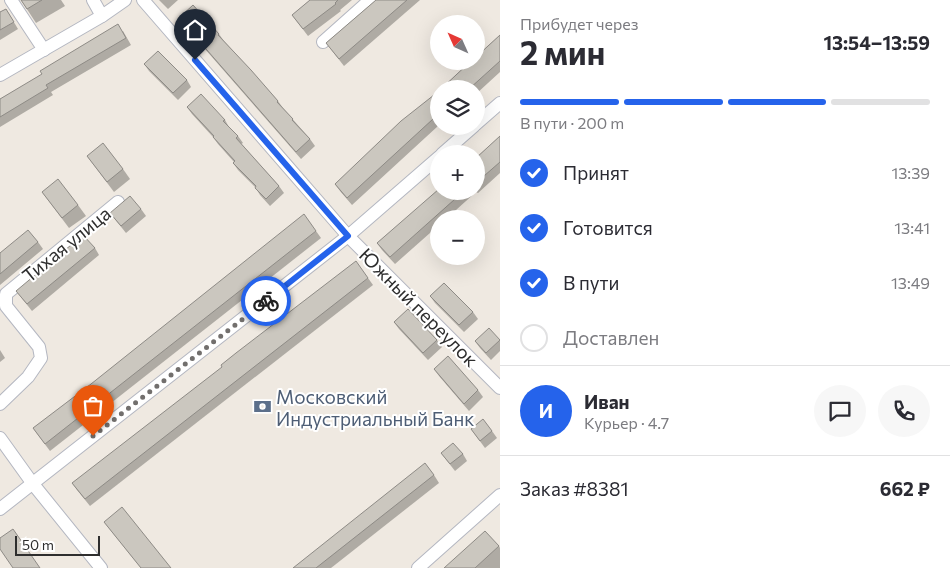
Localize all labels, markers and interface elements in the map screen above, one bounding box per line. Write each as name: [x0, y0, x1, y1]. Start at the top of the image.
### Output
pin: [174, 9, 216, 60]
text: Прибудет через: [520, 14, 639, 33]
north arrow: [430, 15, 485, 70]
map controls: [430, 15, 485, 265]
icon: home: [181, 16, 209, 44]
text: 13:54–13:59: [823, 31, 930, 54]
text: 2 мин: [520, 32, 605, 72]
button: layers: [430, 80, 485, 135]
text: В пути · 200 m: [520, 113, 624, 132]
button: +: [430, 145, 485, 200]
icon: check: [520, 159, 548, 187]
text: Принят: [563, 161, 629, 184]
text: 13:39: [891, 163, 930, 182]
street label: Тихая улица: [17, 201, 115, 287]
button: −: [430, 210, 485, 265]
icon: check: [520, 214, 548, 242]
text: Готовится: [563, 216, 653, 239]
text: 13:41: [894, 218, 930, 237]
street label: Южный переулок: [355, 243, 483, 371]
icon: check: [520, 269, 548, 297]
text: В пути: [563, 271, 619, 294]
text: 13:49: [891, 273, 930, 292]
courier: [241, 276, 291, 326]
icon: bike: [252, 287, 280, 315]
text: Доставлен: [563, 326, 659, 349]
pin: [72, 385, 114, 436]
place label: Московский Индустриальный Банк: [276, 385, 474, 430]
button: chat: [814, 385, 866, 437]
button: phone: [878, 385, 930, 437]
text: Иван: [584, 390, 630, 413]
icon: bag: [79, 392, 107, 420]
bank icon: Московский Индустриальный Банк: [252, 397, 272, 417]
text: И: [539, 399, 553, 422]
text: Курьер · 4.7: [584, 413, 669, 432]
text: Заказ #8381: [520, 477, 629, 500]
text: 662 ₽: [880, 477, 930, 500]
scale bar: [15, 533, 100, 556]
text: 50 m: [22, 536, 54, 553]

